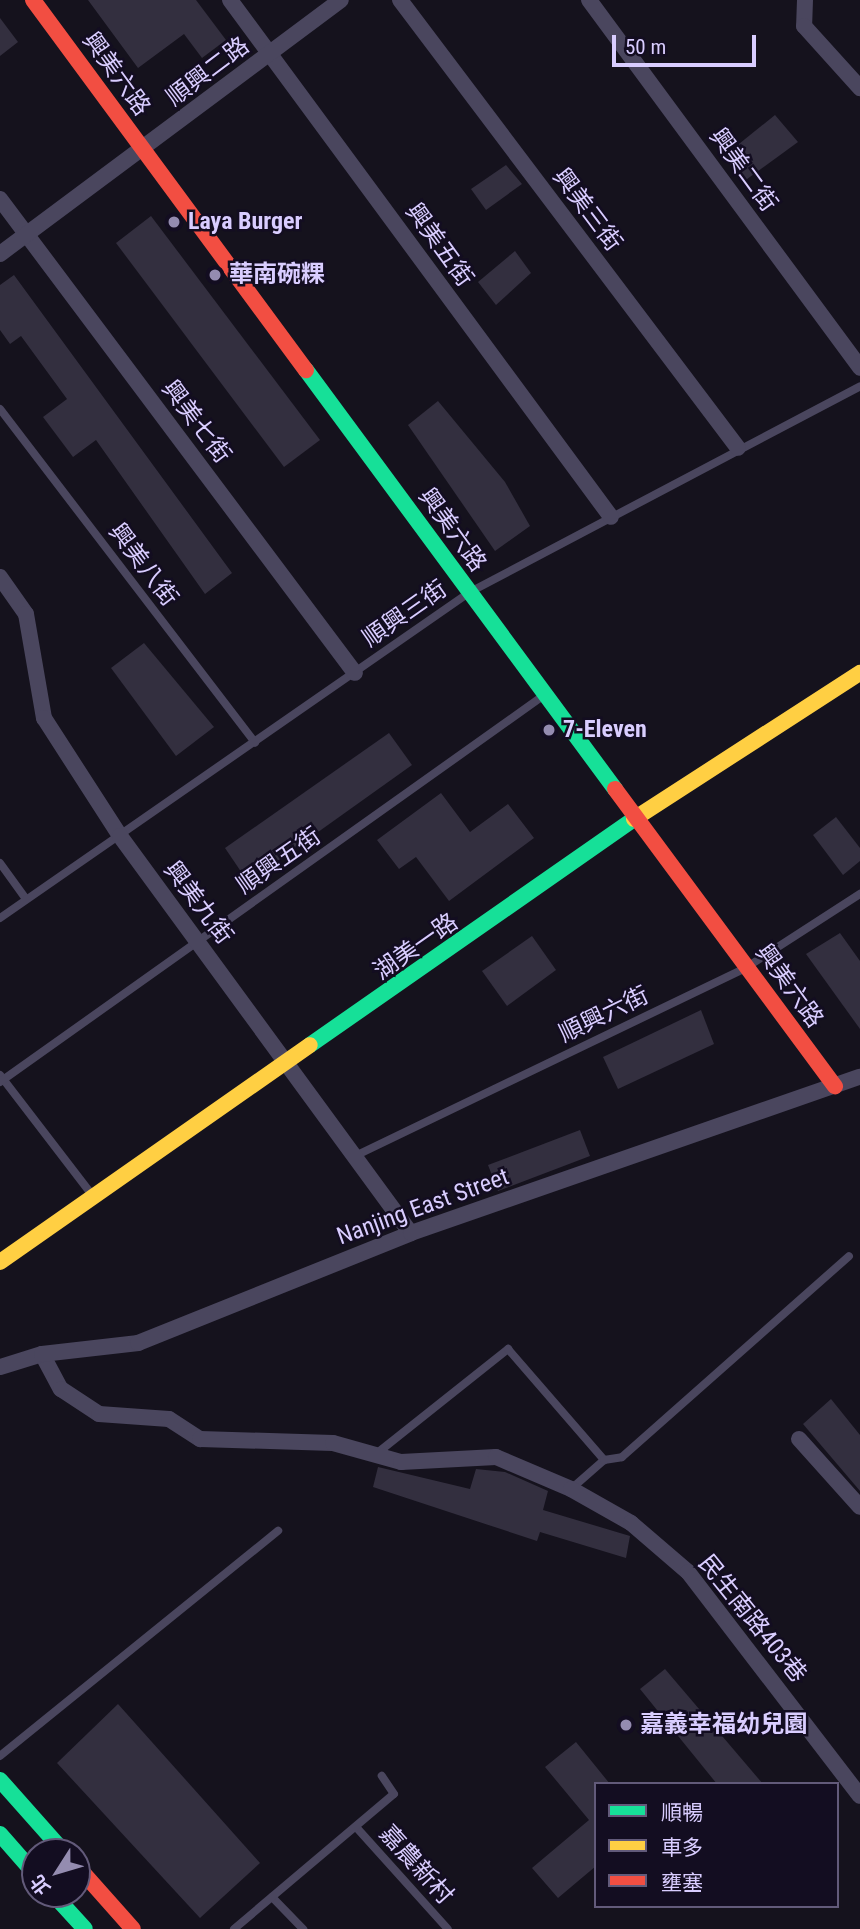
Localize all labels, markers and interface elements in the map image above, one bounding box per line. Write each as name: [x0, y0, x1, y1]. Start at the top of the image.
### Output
scale bar: [615, 21, 758, 65]
street label: 興美六路: [76, 27, 156, 121]
street label: 順興二路: [161, 32, 255, 112]
text: 50 m: [625, 35, 666, 59]
street label: 興美二街: [703, 123, 783, 217]
street label: 興美三街: [547, 163, 627, 257]
street label: 興美五街: [399, 198, 479, 292]
place label: Laya Burger: [188, 208, 302, 236]
marker: Laya Burger: [166, 214, 182, 230]
place label: 華南碗粿: [229, 261, 325, 289]
marker: 華南碗粿: [207, 267, 223, 283]
street label: 興美七街: [156, 375, 236, 469]
street label: 興美六路: [412, 483, 492, 577]
street label: 興美八街: [103, 518, 183, 612]
street label: 順興三街: [357, 575, 453, 653]
place label: 7-Eleven: [563, 716, 647, 744]
marker: 7-Eleven: [541, 722, 557, 738]
street label: 順興五街: [231, 822, 327, 900]
street label: 興美九街: [158, 856, 238, 950]
street label: 湖美一路: [368, 908, 464, 986]
street label: 興美六路: [749, 939, 829, 1033]
street label: 順興六街: [555, 981, 653, 1049]
street label: Nanjing East Street: [333, 1163, 513, 1251]
street label: 民生南路403巷: [692, 1549, 812, 1689]
place label: 嘉義幸福幼兒園: [640, 1711, 808, 1739]
marker: 嘉義幸福幼兒園: [618, 1717, 634, 1733]
legend: [594, 1782, 839, 1908]
text: 順暢: [661, 1801, 703, 1825]
street label: 嘉農新村: [373, 1820, 459, 1910]
text: 車多: [661, 1836, 703, 1860]
north arrow: [21, 1838, 91, 1908]
text: 北: [26, 1870, 55, 1899]
text: 壅塞: [661, 1871, 703, 1895]

